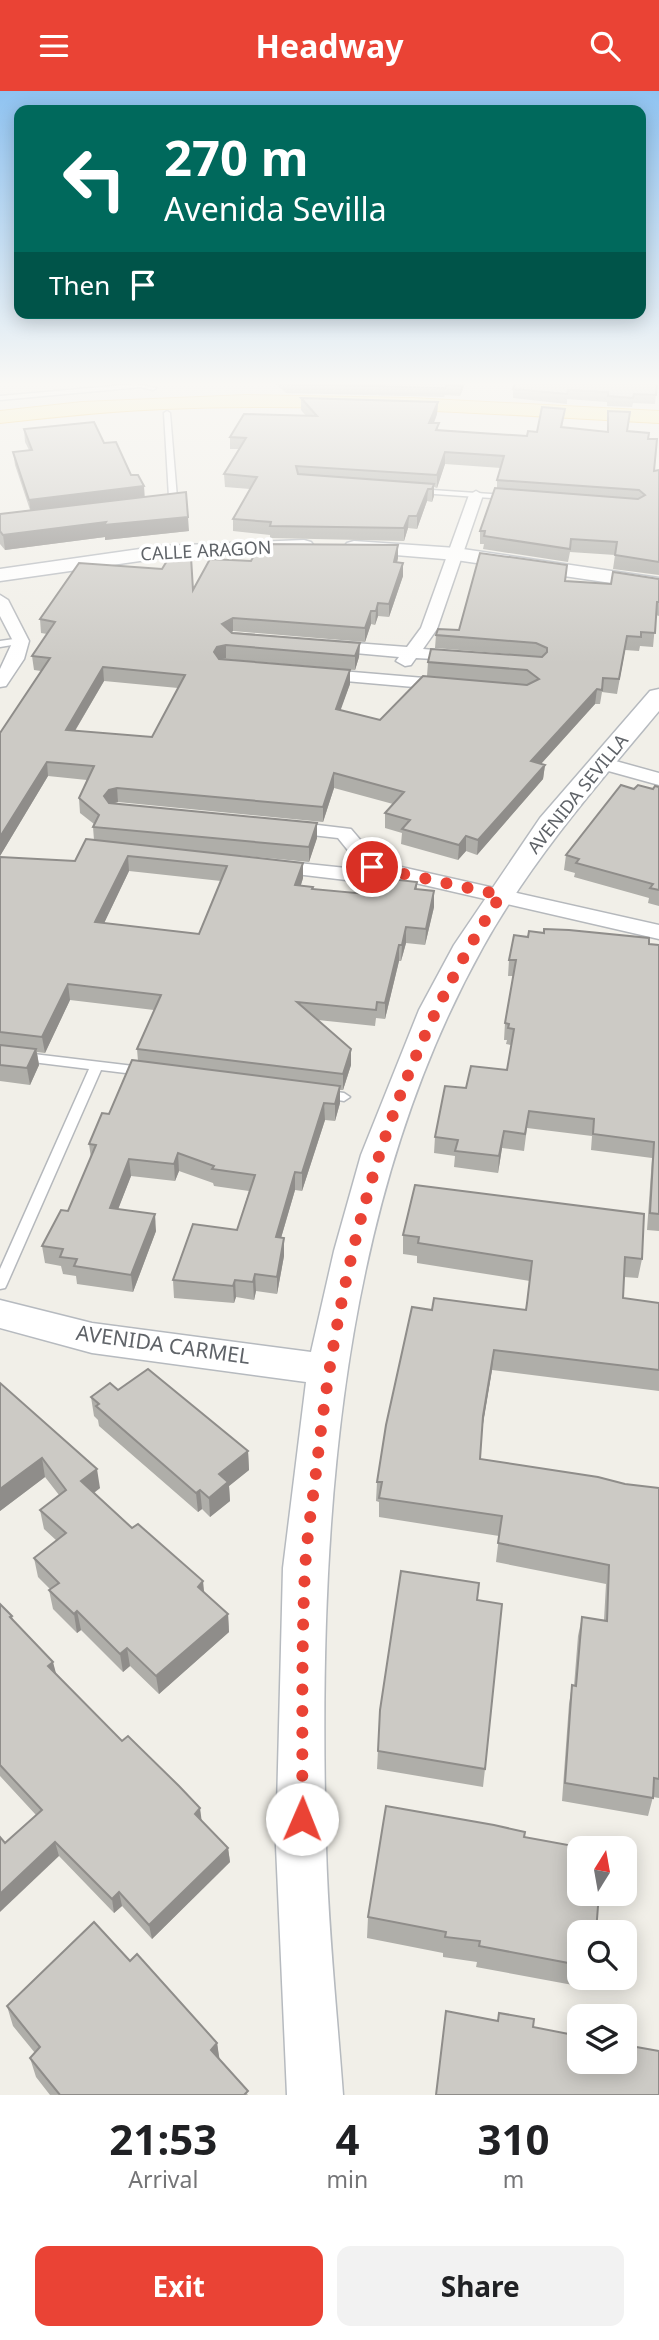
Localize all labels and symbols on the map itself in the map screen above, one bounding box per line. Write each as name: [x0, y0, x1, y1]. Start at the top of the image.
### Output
street label: CALLE ARAGON: [140, 535, 272, 565]
street label: AVENIDA SEVILLA: [521, 728, 633, 858]
pin: [342, 837, 402, 897]
street label: AVENIDA CARMEL: [74, 1318, 252, 1370]
position arrow: [265, 1782, 339, 1856]
north arrow: [567, 1836, 637, 1906]

